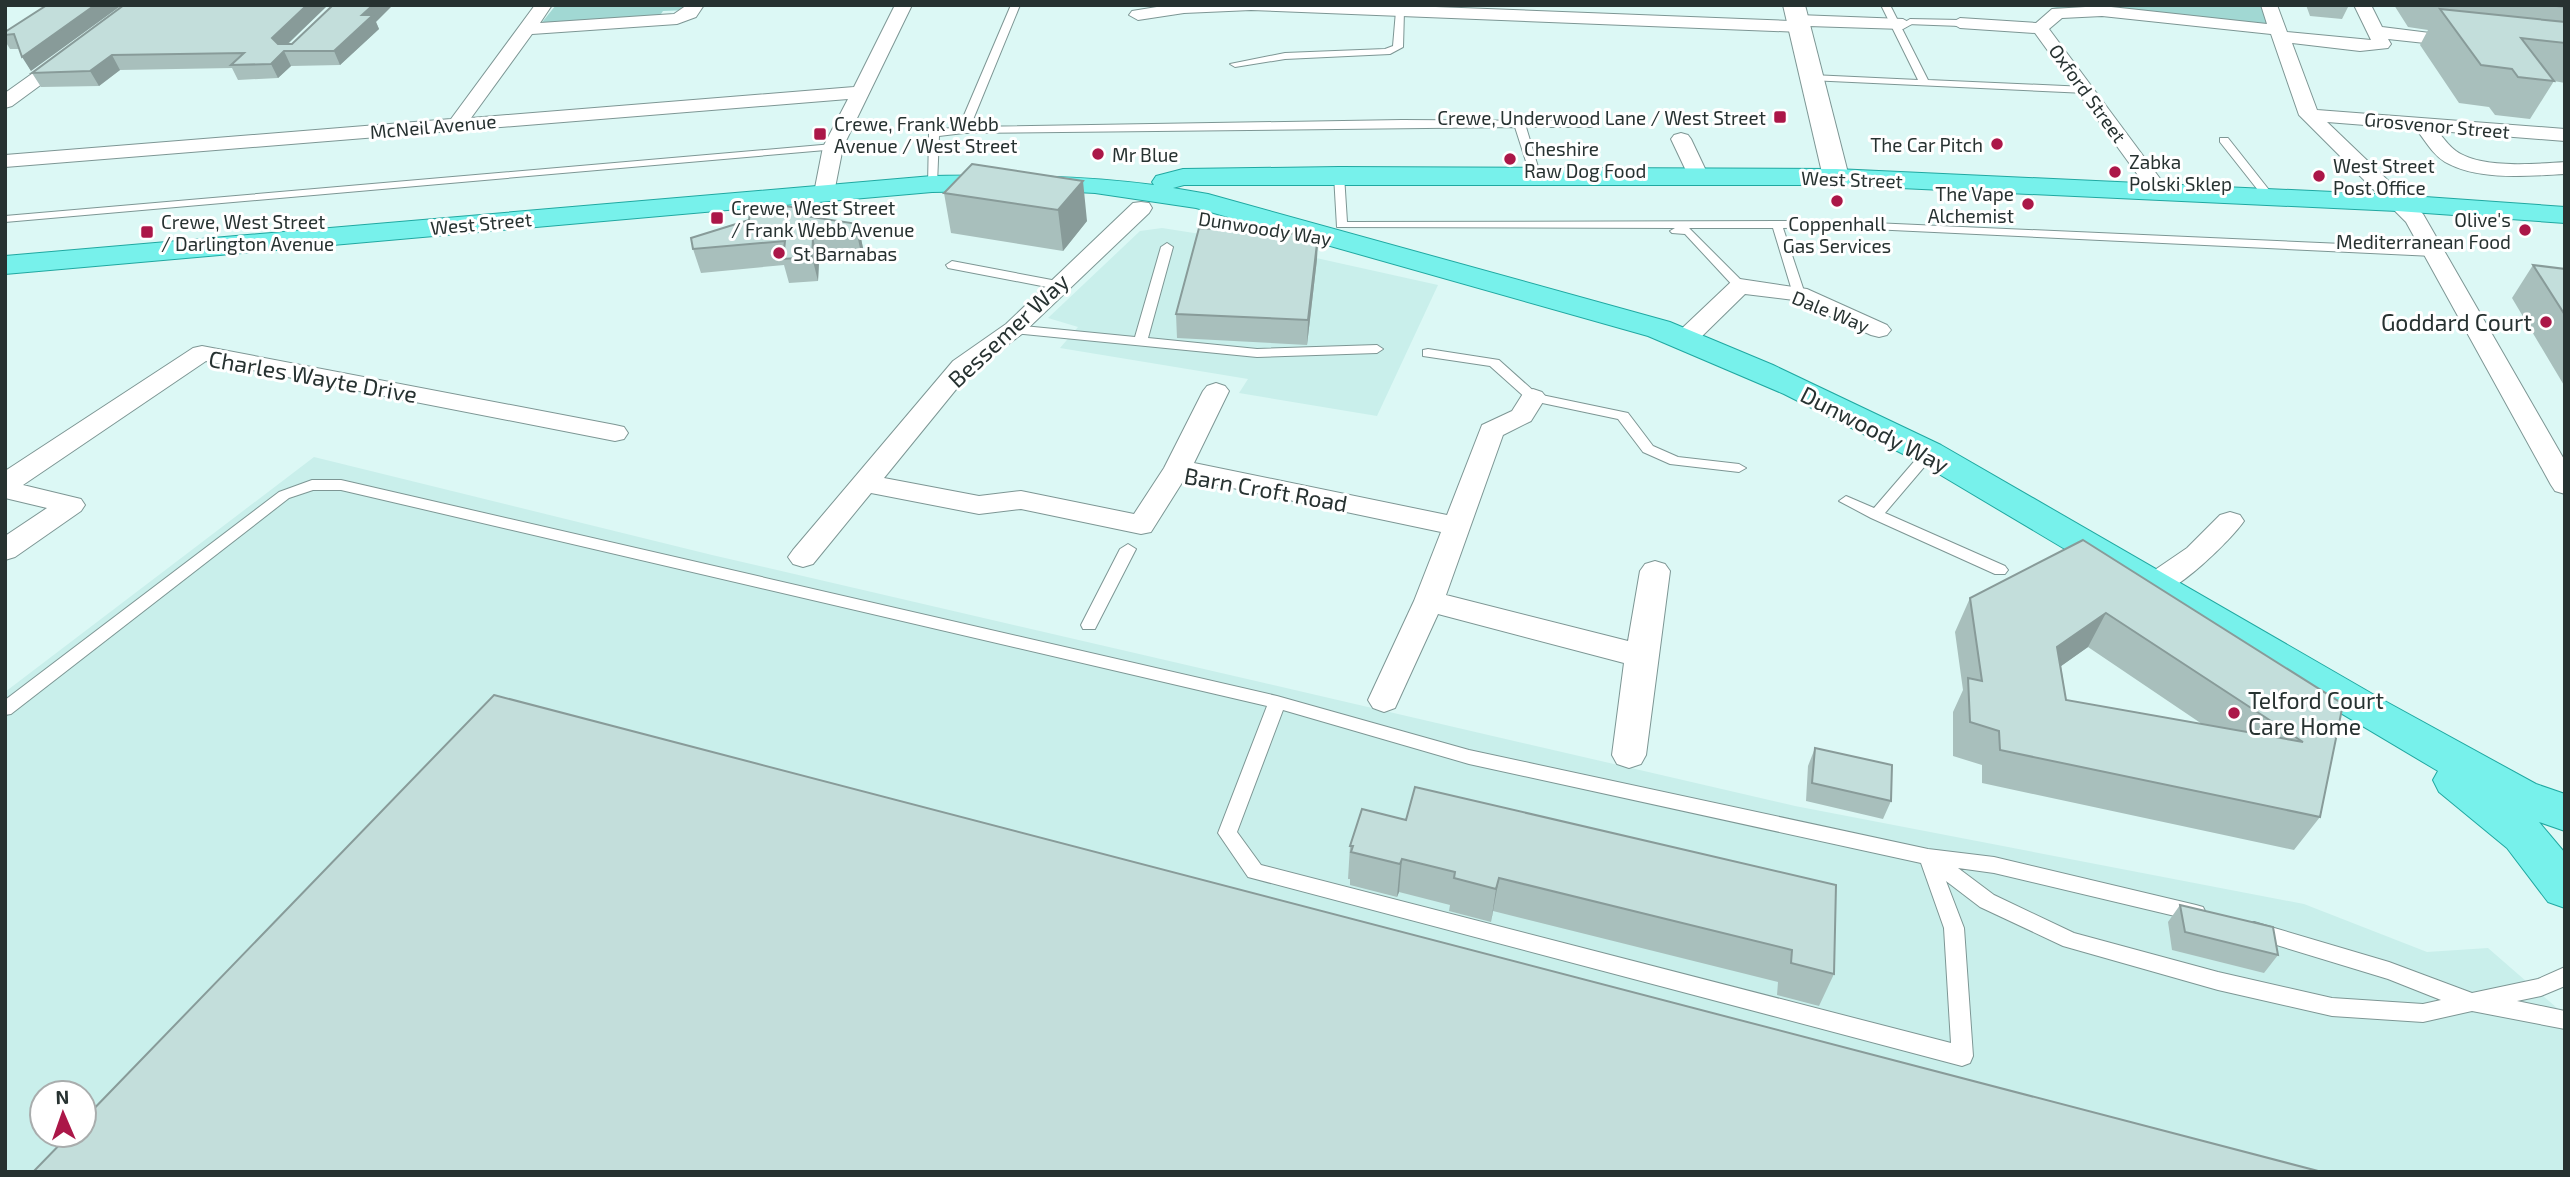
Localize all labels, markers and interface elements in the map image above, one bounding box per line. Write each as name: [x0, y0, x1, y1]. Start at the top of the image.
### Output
street label: Oxford Street: [2045, 39, 2131, 147]
place label: Crewe, Underwood Lane / West Street: [1437, 106, 1766, 129]
street label: Grosvenor Street: [2363, 107, 2511, 143]
street label: McNeil Avenue: [369, 109, 497, 143]
marker: Crewe, Underwood Lane / West Street: [1772, 109, 1788, 125]
place label: Crewe, Frank Webb Avenue / West Street: [834, 112, 1018, 157]
marker: Crewe, Frank Webb Avenue / West Street: [812, 126, 828, 142]
place label: The Car Pitch: [1870, 133, 1983, 156]
marker: The Car Pitch: [1989, 136, 2005, 152]
place label: Cheshire Raw Dog Food: [1524, 137, 1646, 182]
place label: Mr Blue: [1112, 143, 1179, 166]
marker: Mr Blue: [1090, 146, 1106, 162]
place label: Zabka Polski Sklep: [2129, 150, 2232, 195]
marker: Cheshire Raw Dog Food: [1502, 151, 1518, 167]
place label: West Street Post Office: [2333, 154, 2435, 199]
marker: Zabka Polski Sklep: [2107, 164, 2123, 180]
street label: West Street: [1801, 166, 1903, 192]
marker: West Street Post Office: [2311, 168, 2327, 184]
place label: The Vape Alchemist: [1928, 182, 2014, 227]
marker: Coppenhall Gas Services: [1829, 193, 1845, 209]
place label: Crewe, West Street / Frank Webb Avenue: [731, 196, 915, 241]
marker: The Vape Alchemist: [2020, 196, 2036, 212]
street label: Dunwoody Way: [1197, 206, 1333, 250]
street label: West Street: [429, 207, 533, 239]
place label: Olive's Mediterranean Food: [2336, 208, 2511, 253]
place label: Crewe, West Street / Darlington Avenue: [161, 210, 334, 255]
marker: Crewe, West Street / Frank Webb Avenue: [709, 210, 725, 226]
place label: Coppenhall Gas Services: [1783, 212, 1891, 257]
marker: Olive's Mediterranean Food: [2517, 222, 2533, 238]
marker: Crewe, West Street / Darlington Avenue: [139, 224, 155, 240]
place label: St Barnabas: [793, 242, 897, 265]
marker: St Barnabas: [771, 245, 787, 261]
street label: Bessemer Way: [942, 267, 1074, 393]
street label: Dale Way: [1789, 285, 1873, 337]
place label: Goddard Court: [2381, 308, 2532, 336]
marker: Goddard Court: [2538, 314, 2554, 330]
street label: Charles Wayte Drive: [207, 344, 419, 408]
street label: Dunwoody Way: [1796, 380, 1954, 478]
street label: Barn Croft Road: [1182, 461, 1350, 517]
place label: Telford Court Care Home: [2248, 686, 2384, 740]
marker: Telford Court Care Home: [2226, 705, 2242, 721]
north arrow: [28, 1079, 98, 1149]
text: N: [55, 1085, 70, 1108]

